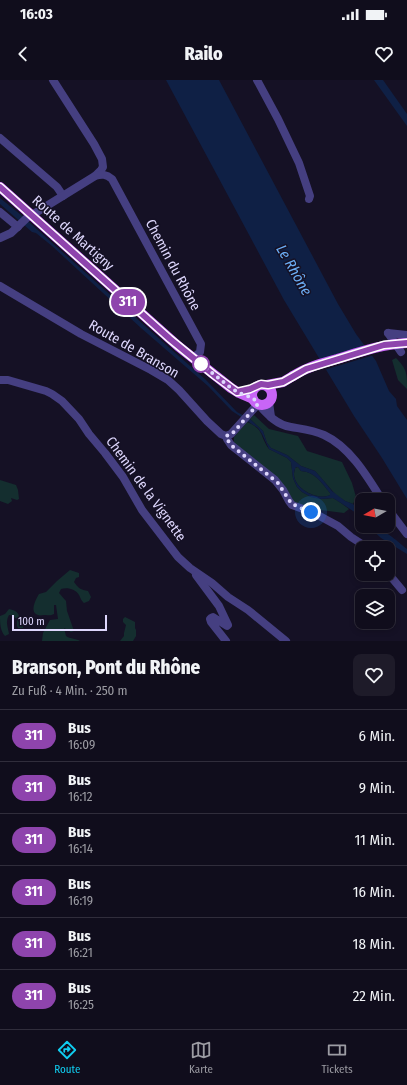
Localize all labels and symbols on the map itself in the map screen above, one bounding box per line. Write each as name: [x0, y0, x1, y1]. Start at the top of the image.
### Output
street label: Route de Martigny: [29, 192, 118, 275]
street label: Chemin du Rhône: [142, 216, 204, 314]
water label: Le Rhône: [272, 241, 316, 299]
line badge: 311: [105, 289, 151, 315]
street label: Route de Branson: [86, 316, 182, 382]
unlabelled marker: [192, 355, 210, 373]
street label: Chemin de la Vignette: [102, 433, 190, 545]
north arrow: [355, 493, 395, 533]
your location: [301, 502, 321, 522]
scale bar: [12, 613, 107, 632]

